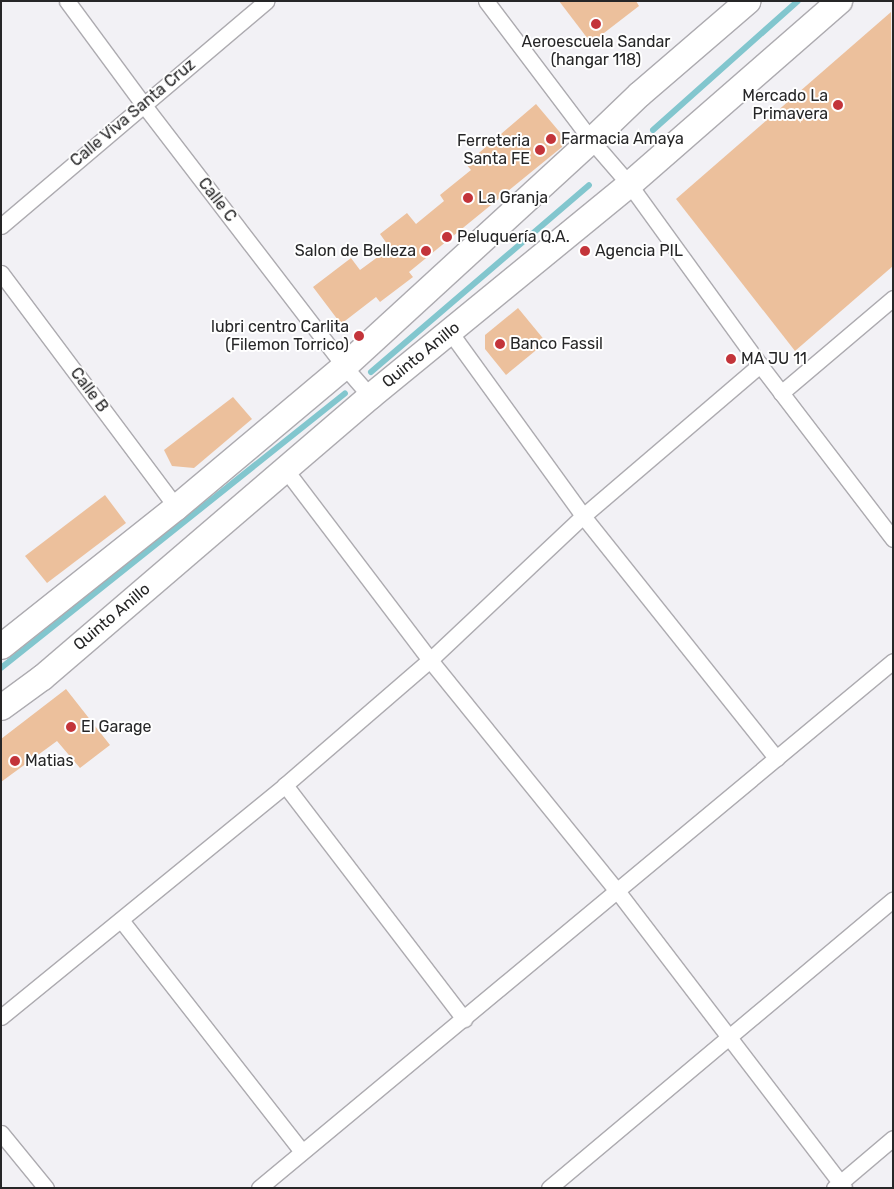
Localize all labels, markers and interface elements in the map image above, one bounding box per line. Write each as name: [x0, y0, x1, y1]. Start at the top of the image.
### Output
marker: Aeroescuela Sandar (hangar 118): [590, 18, 602, 30]
place label: Aeroescuela Sandar (hangar 118): [522, 32, 670, 70]
street label: Calle Viva Santa Cruz: [66, 55, 200, 171]
place label: Mercado La Primavera: [742, 86, 828, 124]
marker: Mercado La Primavera: [832, 99, 844, 111]
place label: Farmacia Amaya: [561, 129, 684, 149]
place label: Ferreteria Santa FE: [457, 131, 530, 169]
marker: Farmacia Amaya: [545, 133, 557, 145]
marker: Ferreteria Santa FE: [534, 144, 546, 156]
street label: Calle C: [194, 174, 240, 226]
place label: La Granja: [478, 188, 548, 208]
marker: La Granja: [462, 192, 474, 204]
place label: Peluquería Q.A.: [457, 227, 570, 247]
marker: Peluquería Q.A.: [441, 231, 453, 243]
place label: Salon de Belleza: [295, 241, 416, 261]
place label: Agencia PIL: [595, 241, 683, 261]
marker: Salon de Belleza: [420, 245, 432, 257]
marker: Agencia PIL: [579, 245, 591, 257]
place label: lubri centro Carlita (Filemon Torrico): [211, 317, 349, 355]
street label: Quinto Anillo: [378, 318, 464, 392]
marker: lubri centro Carlita (Filemon Torrico): [353, 330, 365, 342]
place label: Banco Fassil: [510, 334, 603, 354]
marker: Banco Fassil: [494, 338, 506, 350]
place label: MA JU 11: [741, 349, 807, 369]
marker: MA JU 11: [725, 353, 737, 365]
street label: Calle B: [66, 364, 112, 416]
street label: Quinto Anillo: [70, 579, 154, 655]
place label: El Garage: [81, 717, 152, 737]
marker: El Garage: [65, 721, 77, 733]
place label: Matias: [25, 751, 74, 771]
marker: Matias: [9, 755, 21, 767]

